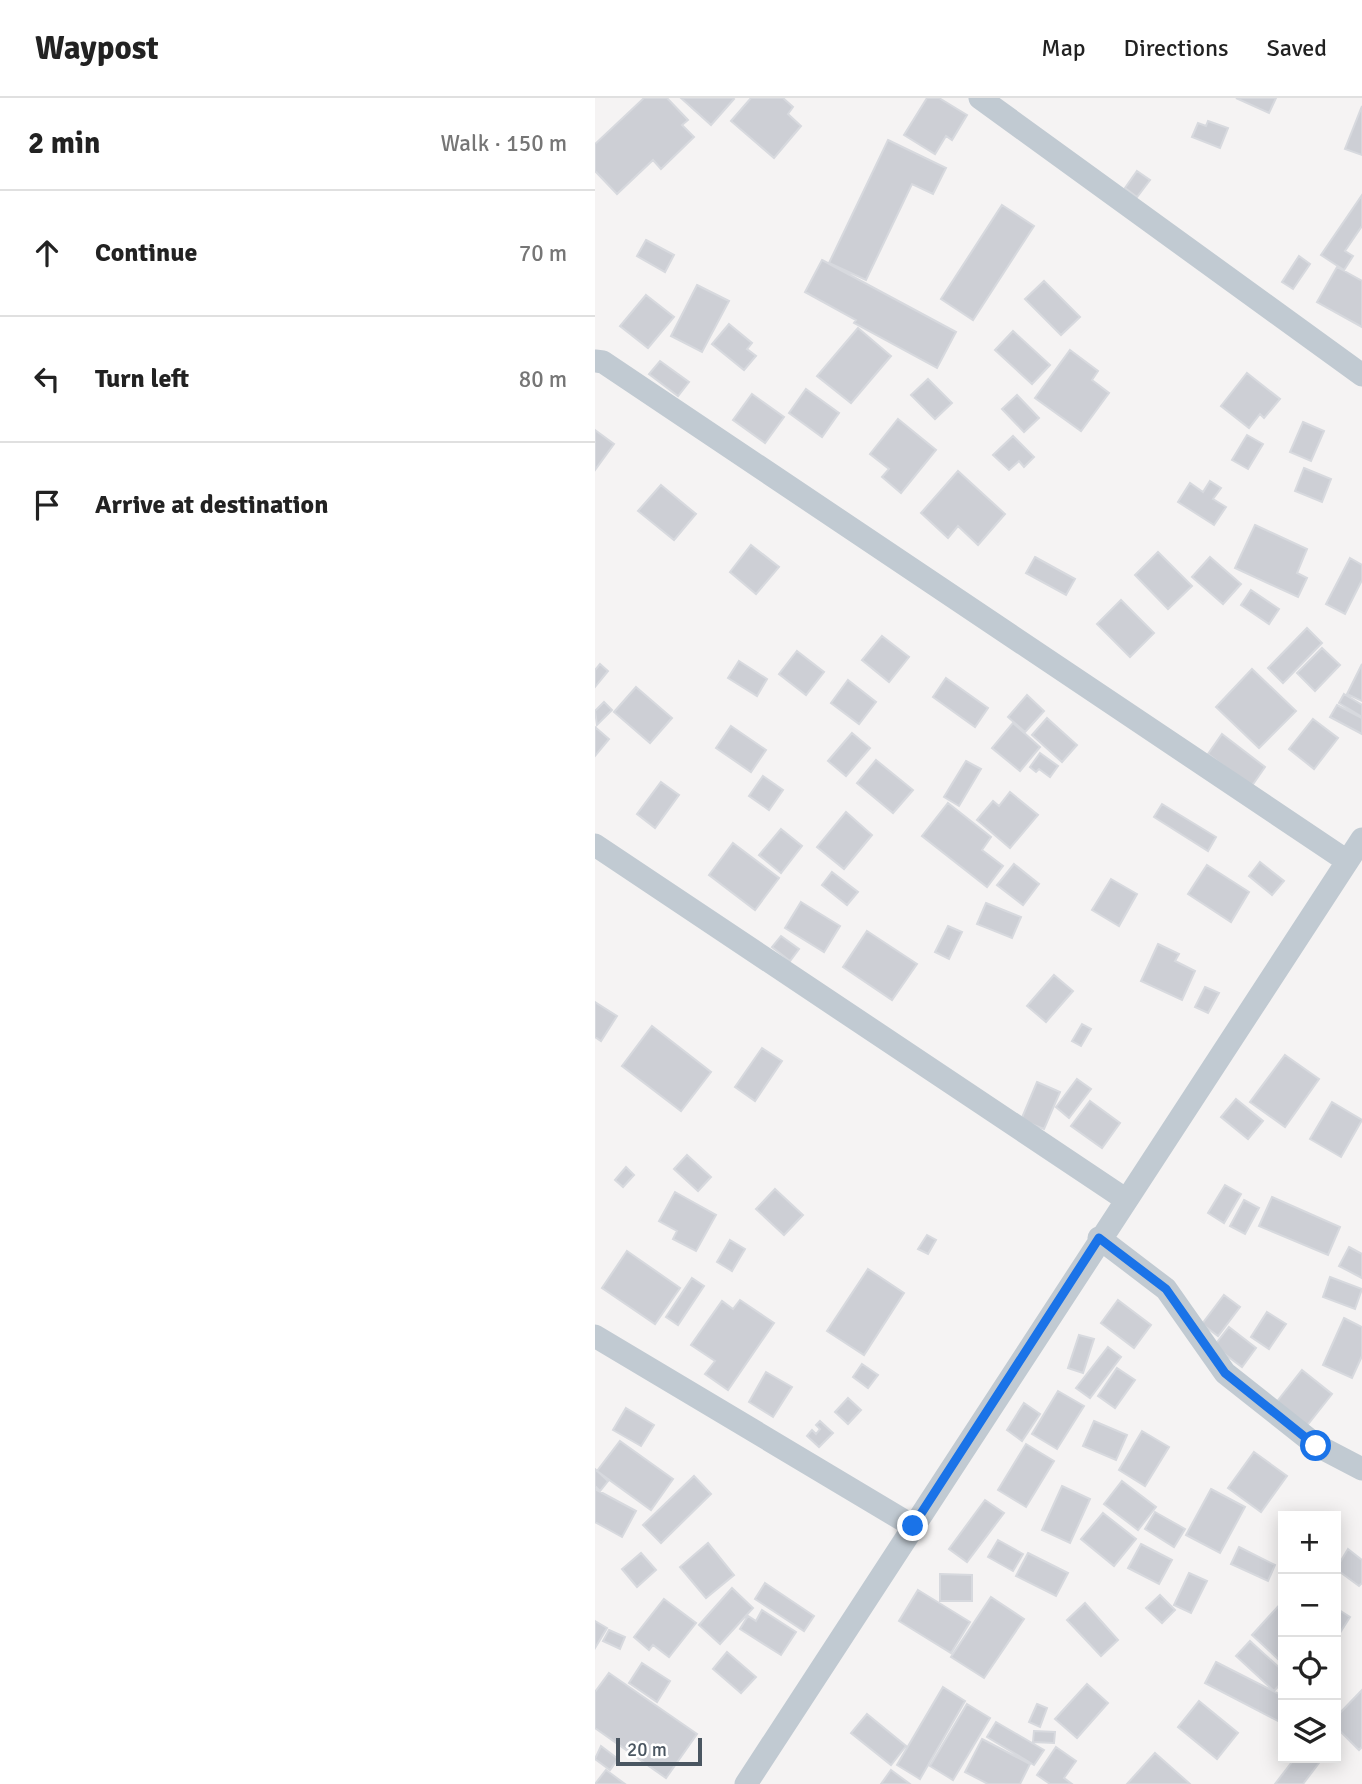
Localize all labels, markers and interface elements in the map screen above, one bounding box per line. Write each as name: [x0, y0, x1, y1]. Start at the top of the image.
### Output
text: Waypost: [35, 28, 159, 69]
text: Map: [1041, 33, 1086, 63]
text: Directions: [1124, 33, 1229, 63]
text: Saved: [1267, 33, 1327, 63]
text: 2 min: [28, 125, 100, 162]
text: Walk · 150 m: [441, 129, 567, 158]
icon: ahead: [28, 234, 66, 272]
text: Continue: [95, 237, 197, 269]
text: 70 m: [519, 239, 567, 268]
icon: left: [28, 360, 66, 398]
text: Turn left: [95, 363, 189, 395]
text: 80 m: [519, 365, 567, 394]
icon: arrive: [28, 486, 66, 524]
text: Arrive at destination: [95, 489, 328, 521]
route start: [1300, 1430, 1331, 1461]
route end: [897, 1510, 928, 1541]
map controls: [1278, 1511, 1341, 1763]
button: +: [1278, 1511, 1341, 1574]
button: −: [1278, 1574, 1341, 1637]
button: locate: [1278, 1637, 1341, 1700]
button: layers: [1278, 1700, 1341, 1763]
scale bar: [616, 1735, 702, 1767]
text: 20 m: [627, 1738, 667, 1762]

